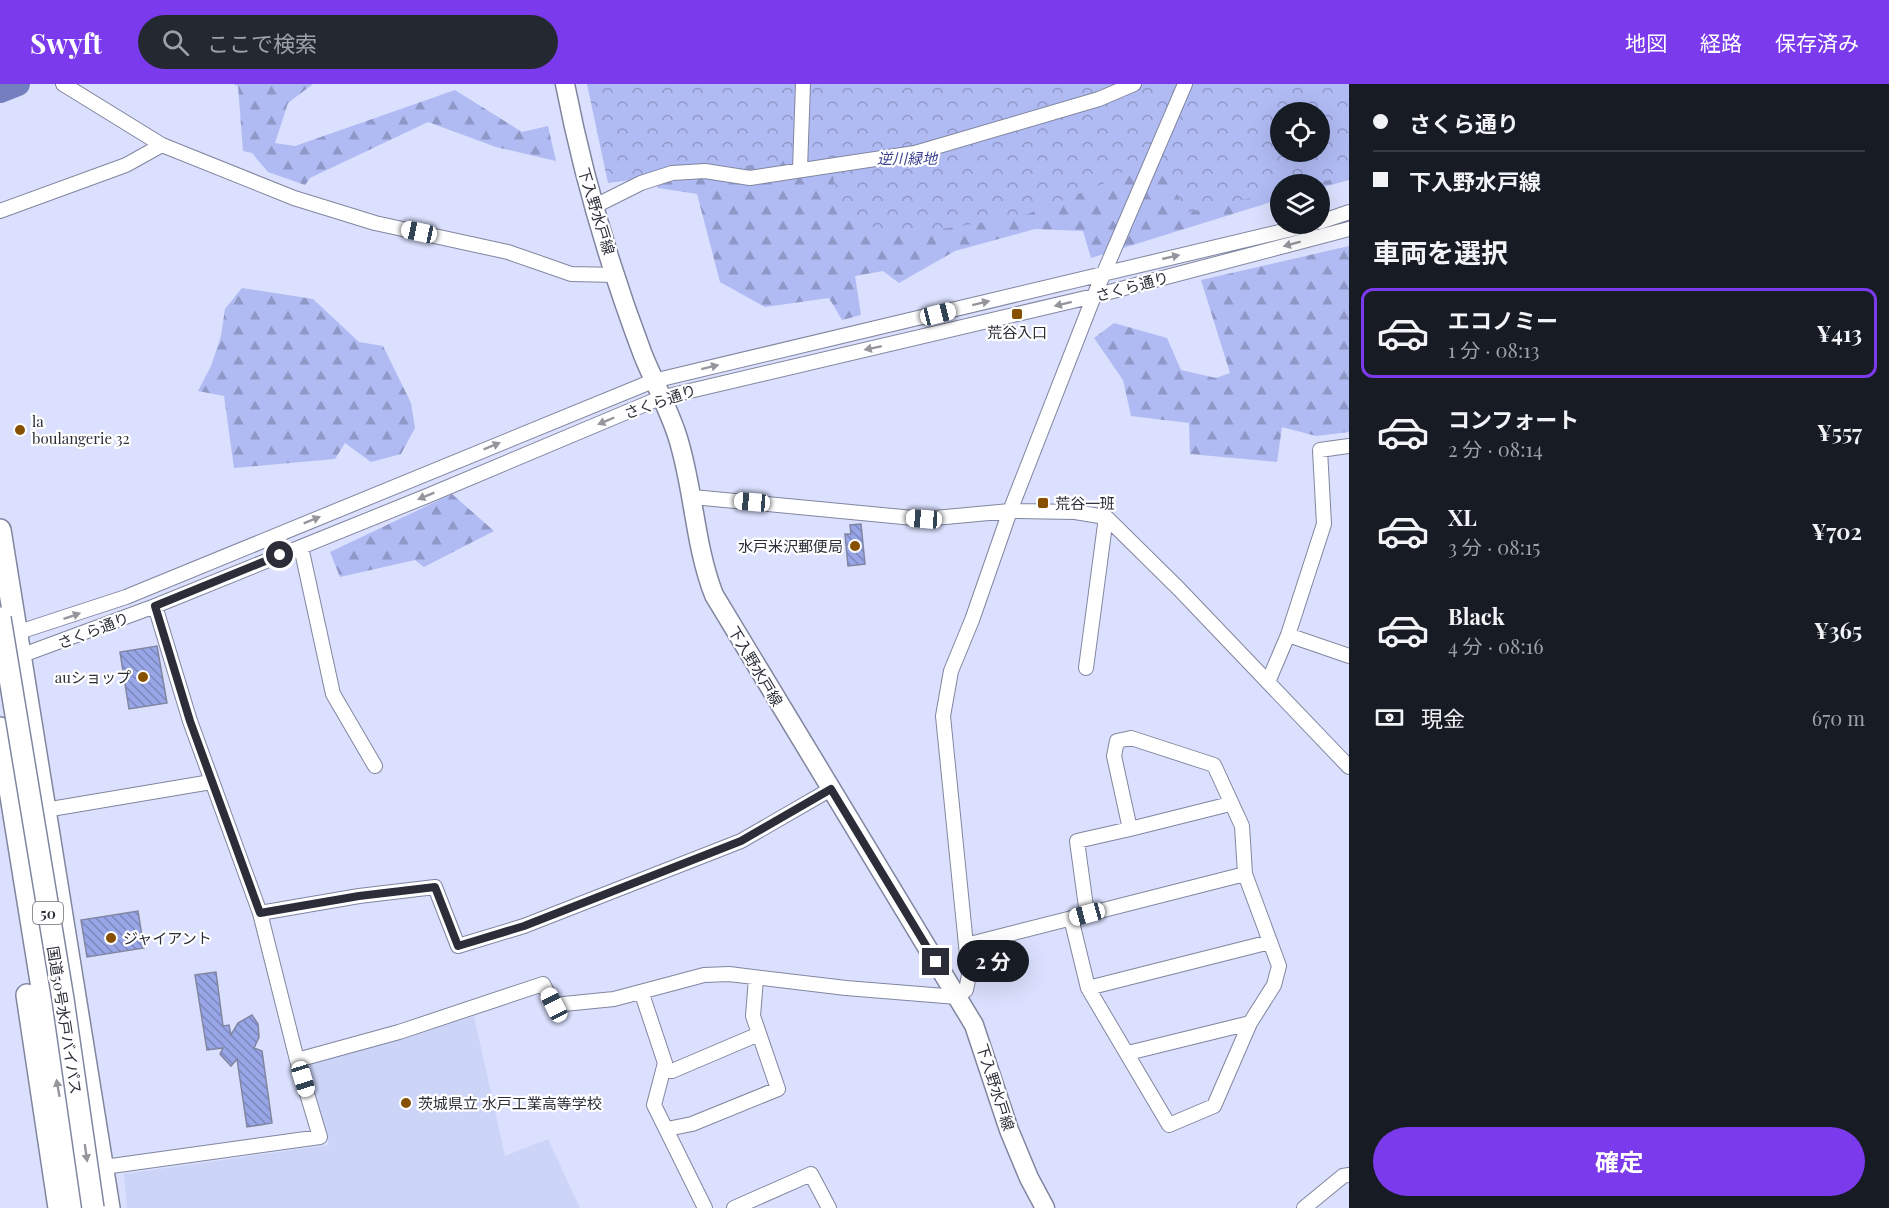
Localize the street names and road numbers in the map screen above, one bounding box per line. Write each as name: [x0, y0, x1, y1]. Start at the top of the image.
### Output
street label: 下入野水戸線: [574, 165, 620, 257]
street label: さくら通り: [1093, 267, 1171, 305]
street label: さくら通り: [621, 379, 699, 423]
street label: さくら通り: [54, 607, 132, 653]
street label: 下入野水戸線: [724, 622, 788, 710]
road number: 50: [33, 902, 63, 924]
street label: 国道50号水戸バイパス: [43, 944, 87, 1096]
street label: 下入野水戸線: [973, 1041, 1019, 1133]

